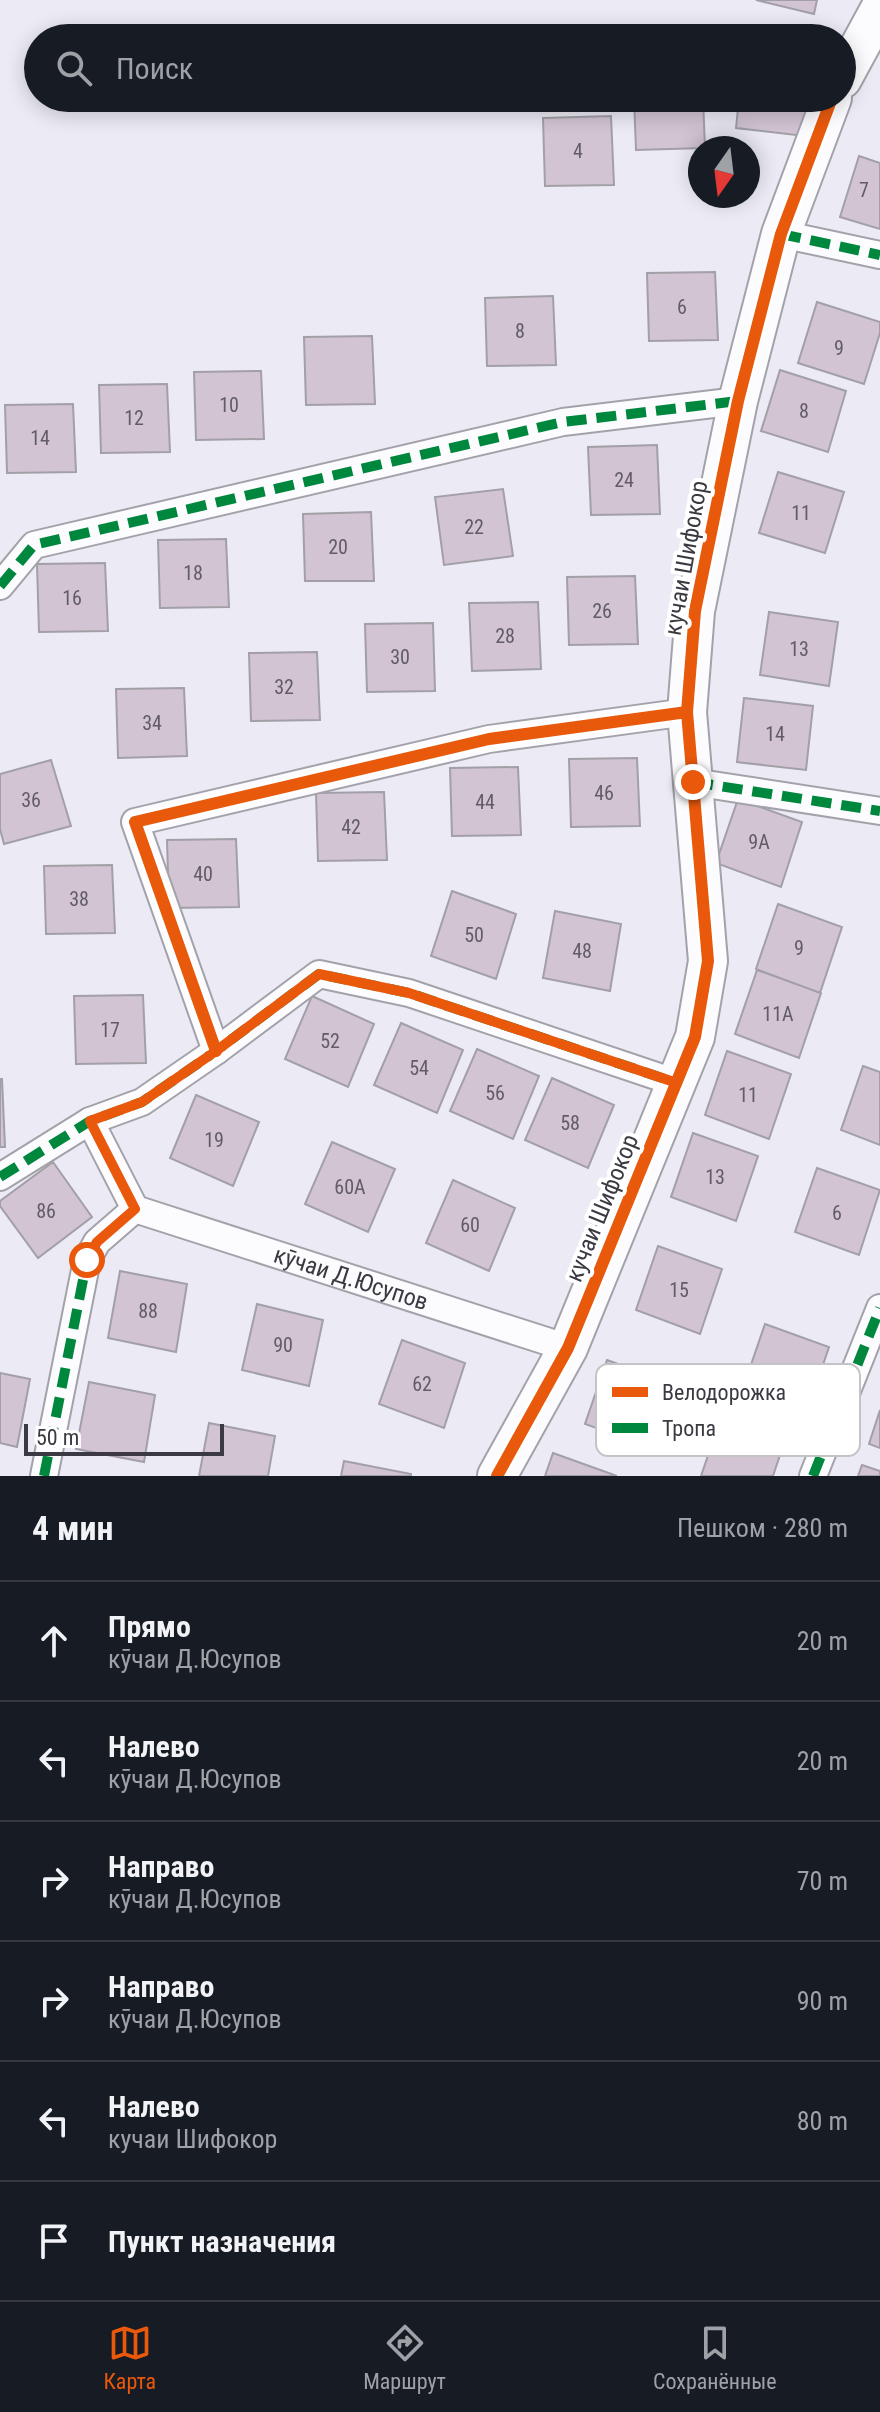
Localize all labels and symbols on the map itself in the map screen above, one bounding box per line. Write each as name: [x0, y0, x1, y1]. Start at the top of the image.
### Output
north arrow: [688, 136, 760, 208]
house number: 4: [573, 139, 583, 163]
house number: 7: [859, 178, 869, 202]
house number: 6: [677, 295, 687, 319]
house number: 8: [515, 319, 525, 343]
house number: 9: [834, 336, 844, 360]
house number: 10: [219, 393, 239, 417]
house number: 8: [799, 399, 809, 423]
house number: 12: [124, 406, 144, 430]
house number: 14: [30, 426, 50, 450]
house number: 24: [614, 468, 634, 492]
street label: кучаи Шифокор: [659, 479, 713, 637]
house number: 11: [791, 501, 811, 525]
house number: 22: [464, 515, 484, 539]
house number: 20: [328, 535, 348, 559]
house number: 18: [183, 561, 203, 585]
house number: 16: [62, 586, 82, 610]
house number: 26: [592, 599, 612, 623]
house number: 28: [495, 624, 515, 648]
house number: 13: [789, 637, 809, 661]
house number: 30: [390, 645, 410, 669]
house number: 32: [274, 675, 294, 699]
house number: 34: [142, 711, 162, 735]
house number: 14: [765, 722, 785, 746]
route end: [675, 764, 711, 800]
house number: 46: [594, 781, 614, 805]
house number: 36: [21, 788, 41, 812]
house number: 44: [475, 790, 495, 814]
house number: 42: [341, 815, 361, 839]
house number: 9А: [748, 830, 770, 854]
house number: 40: [193, 862, 213, 886]
house number: 38: [69, 887, 89, 911]
house number: 50: [464, 923, 484, 947]
house number: 9: [794, 936, 804, 960]
house number: 48: [572, 939, 592, 963]
house number: 11А: [762, 1002, 794, 1026]
house number: 17: [100, 1018, 120, 1042]
house number: 52: [320, 1029, 340, 1053]
house number: 54: [409, 1056, 429, 1080]
house number: 56: [485, 1081, 505, 1105]
house number: 11: [738, 1083, 758, 1107]
house number: 58: [560, 1111, 580, 1135]
house number: 19: [204, 1128, 224, 1152]
street label: кучаи Шифокор: [560, 1130, 644, 1286]
house number: 13: [705, 1165, 725, 1189]
house number: 60А: [334, 1175, 366, 1199]
house number: 86: [36, 1199, 56, 1223]
house number: 6: [832, 1201, 842, 1225]
house number: 60: [460, 1213, 480, 1237]
street label: кӯчаи Д.Юсупов: [270, 1241, 432, 1316]
route start: [69, 1242, 105, 1278]
house number: 15: [669, 1278, 689, 1302]
house number: 88: [138, 1299, 158, 1323]
house number: 90: [273, 1333, 293, 1357]
legend: [596, 1364, 860, 1456]
house number: 62: [412, 1372, 432, 1396]
text: Велодорожка: [662, 1380, 786, 1405]
text: Тропа: [662, 1416, 716, 1441]
scale bar: [24, 1420, 224, 1456]

